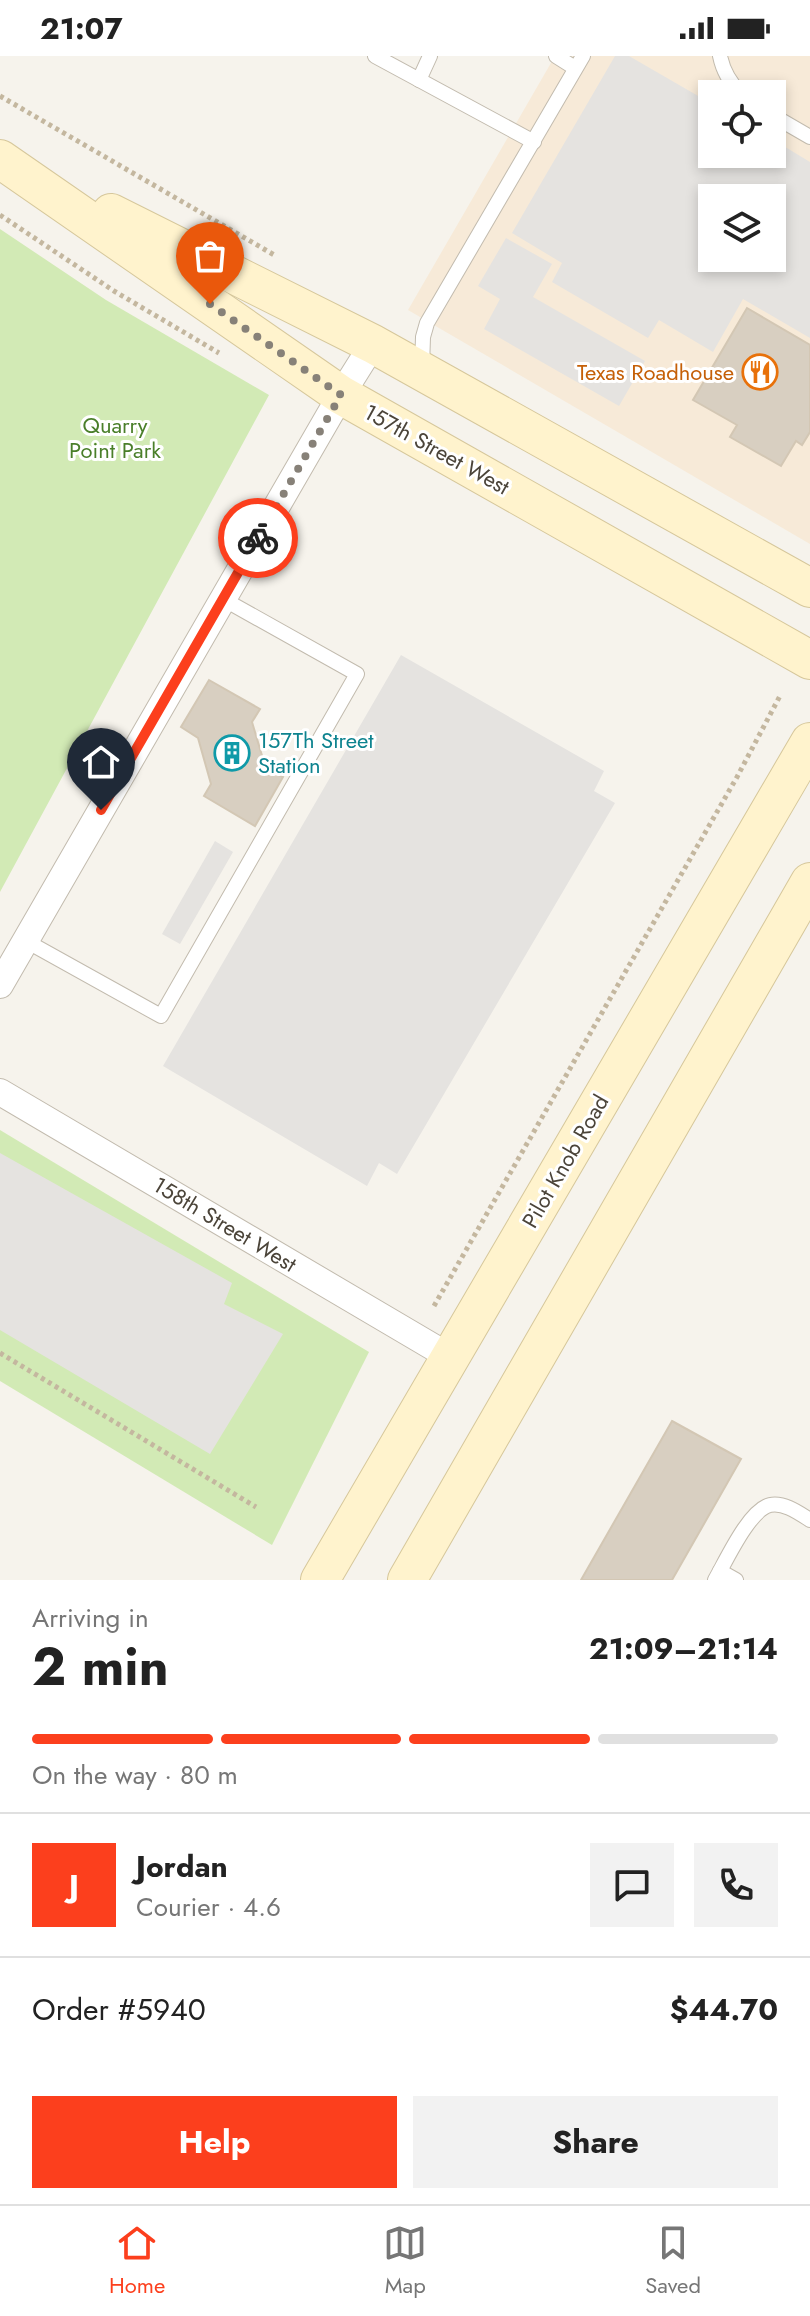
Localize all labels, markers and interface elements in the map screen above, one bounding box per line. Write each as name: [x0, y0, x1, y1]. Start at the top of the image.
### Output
text: 21:07: [40, 7, 123, 50]
map controls: [698, 80, 786, 272]
button: locate: [698, 80, 786, 168]
button: layers: [698, 184, 786, 272]
pin: [176, 222, 244, 304]
icon: bag: [188, 234, 232, 278]
restaurant icon: Texas Roadhouse: [741, 353, 779, 391]
place label: Texas Roadhouse: [577, 356, 734, 388]
street label: 157th Street West: [358, 396, 516, 503]
park label: Quarry Point Park: [69, 409, 161, 466]
courier: [218, 498, 298, 578]
icon: bike: [236, 516, 280, 560]
place label: 157Th Street Station: [258, 724, 374, 781]
pin: [67, 728, 135, 810]
building icon: 157Th Street Station: [213, 734, 251, 772]
icon: home: [79, 740, 123, 784]
street label: Pilot Knob Road: [514, 1088, 616, 1234]
street label: 158th Street West: [147, 1168, 303, 1280]
text: Arriving in: [32, 1599, 149, 1637]
text: 21:09–21:14: [589, 1627, 778, 1670]
text: 2 min: [32, 1629, 169, 1705]
text: On the way · 80 m: [32, 1756, 238, 1794]
button: chat: [590, 1843, 674, 1927]
button: phone: [694, 1843, 778, 1927]
text: Jordan: [136, 1845, 228, 1888]
text: J: [69, 1864, 79, 1907]
text: Courier · 4.6: [136, 1888, 281, 1926]
text: Order #5940: [32, 1988, 206, 2031]
text: $44.70: [670, 1988, 778, 2031]
button: Help: [32, 2096, 397, 2188]
button: Share: [413, 2096, 778, 2188]
tab: Home: [109, 2221, 165, 2301]
tab: Map: [383, 2221, 427, 2301]
tab: Saved: [645, 2221, 701, 2301]

